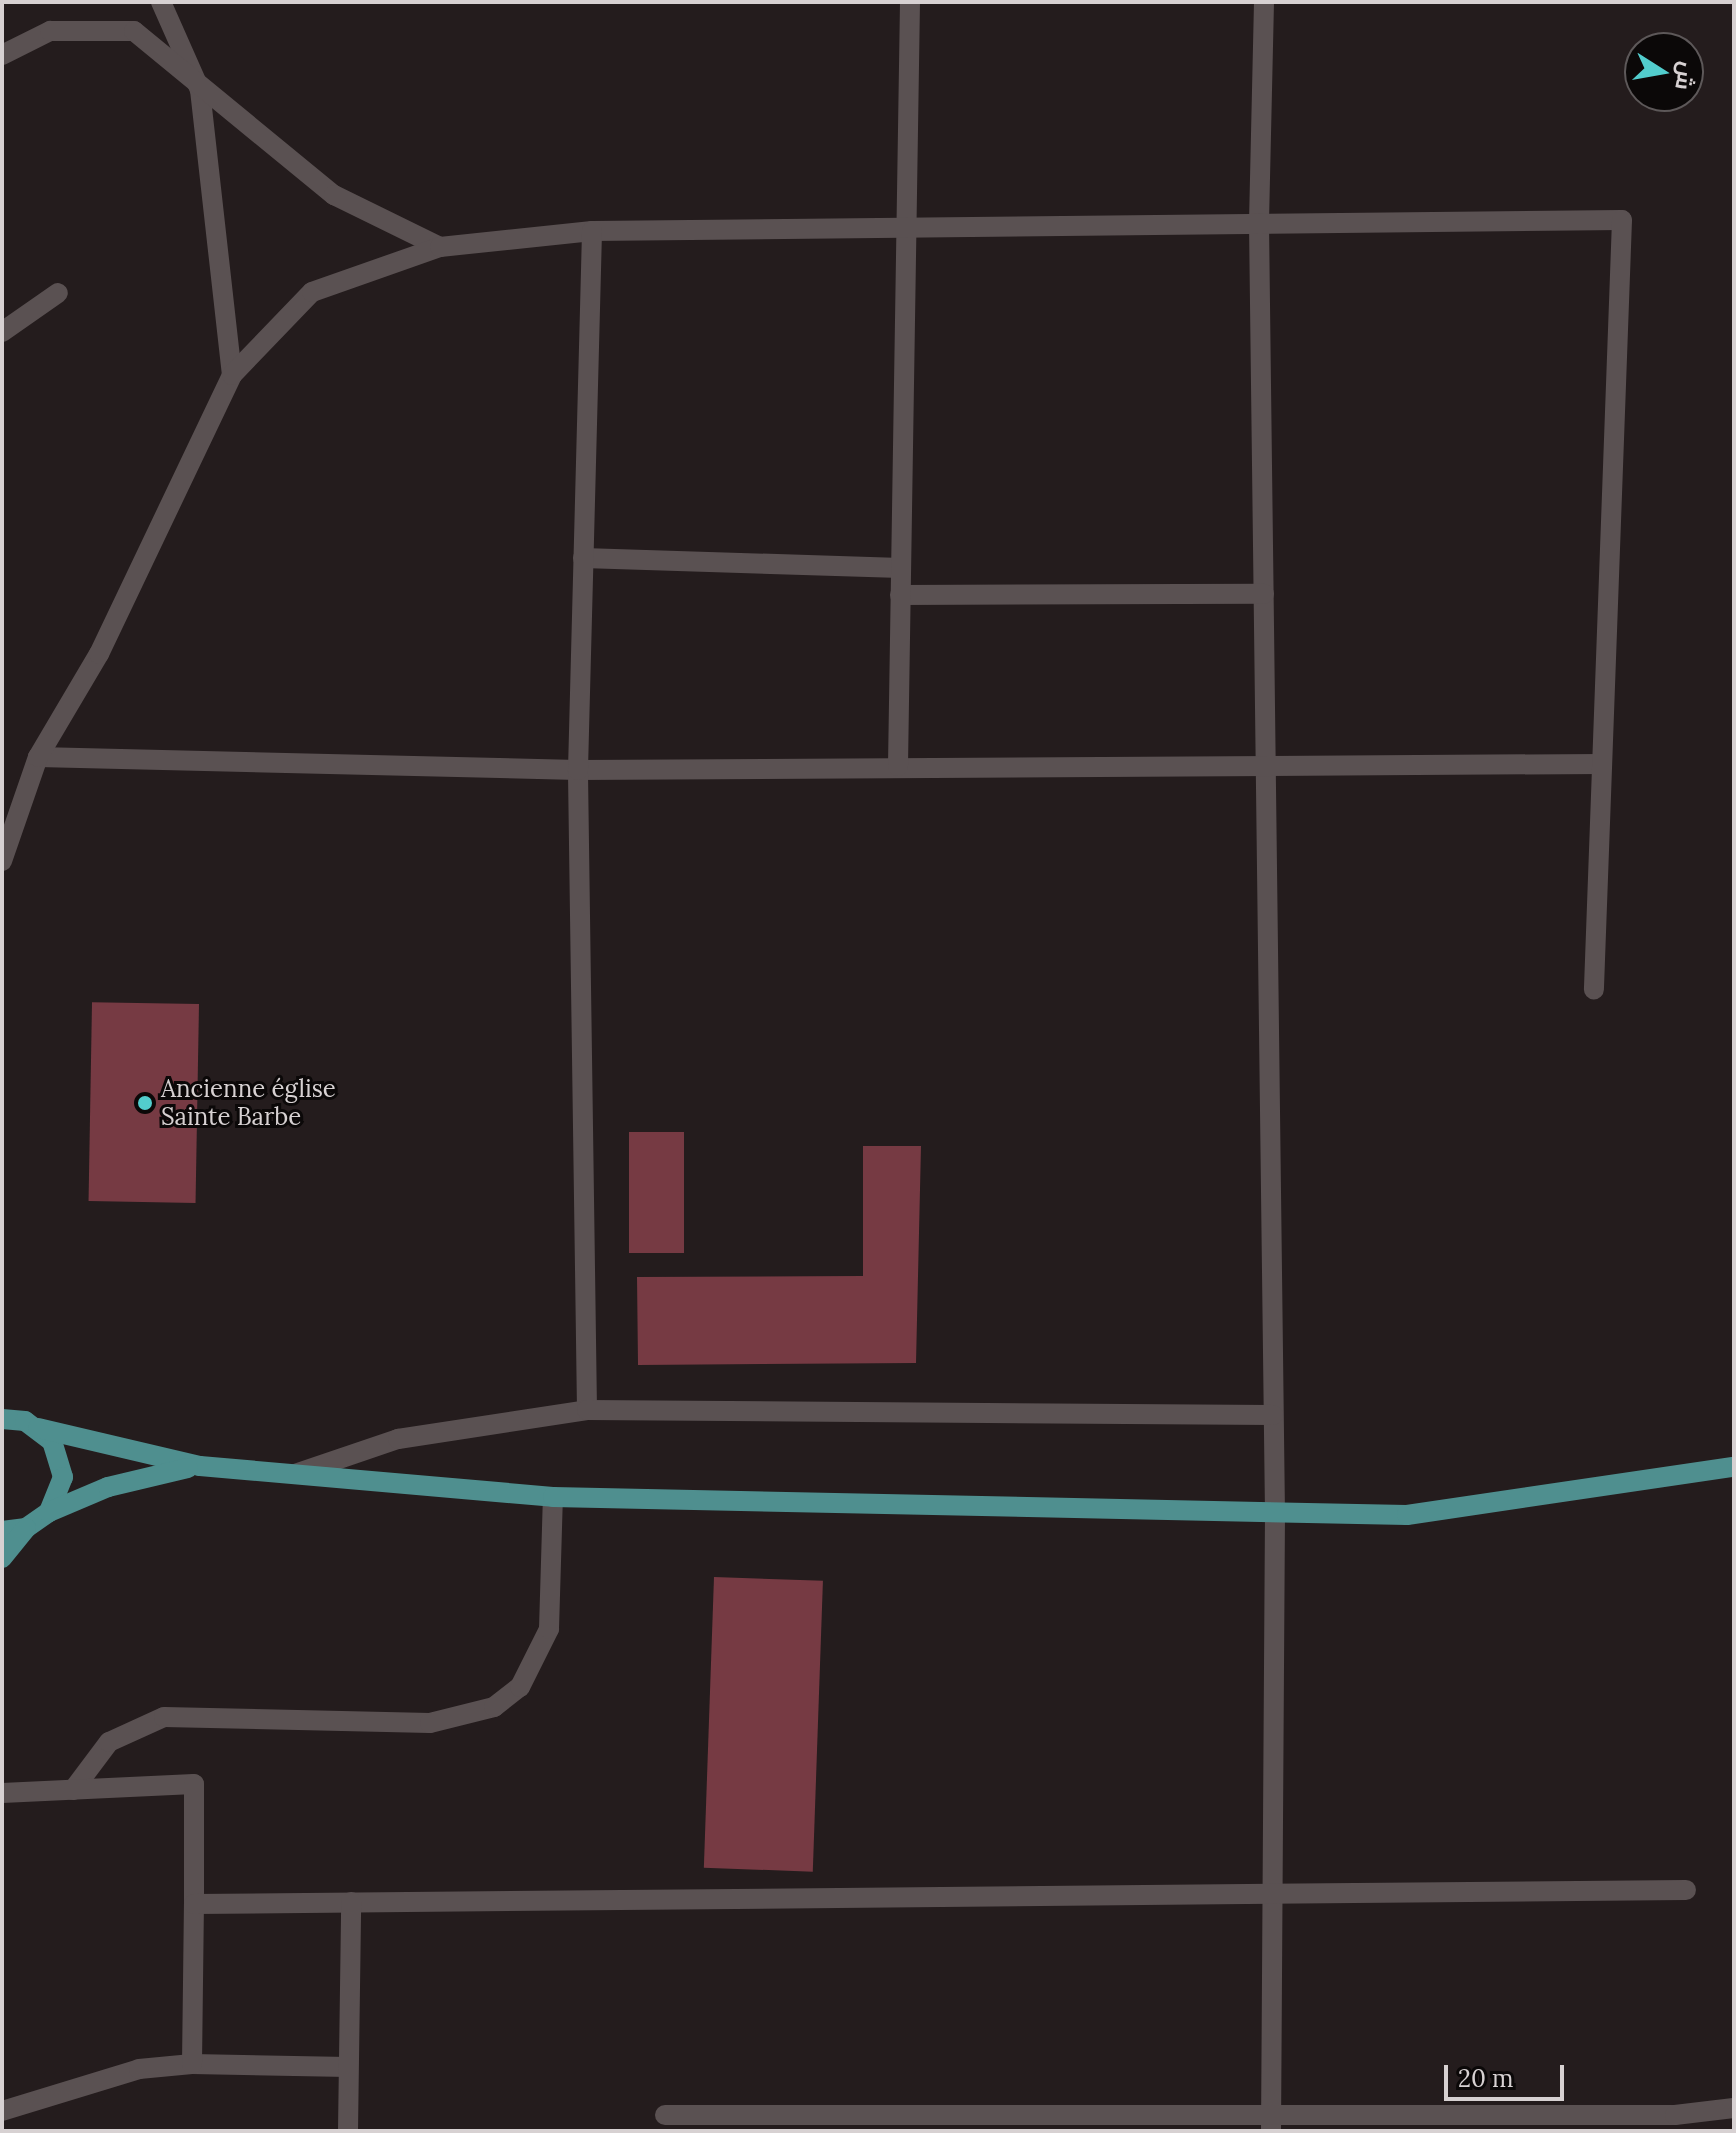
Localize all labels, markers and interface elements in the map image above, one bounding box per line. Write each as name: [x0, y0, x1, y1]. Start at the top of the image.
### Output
north arrow: [1624, 32, 1704, 112]
text: ش: [1669, 60, 1702, 93]
place label: Ancienne église Sainte Barbe: [161, 1075, 336, 1131]
marker: Ancienne église Sainte Barbe: [136, 1094, 154, 1112]
scale bar: [1448, 2049, 1568, 2099]
text: 20 m: [1458, 2063, 1514, 2094]

